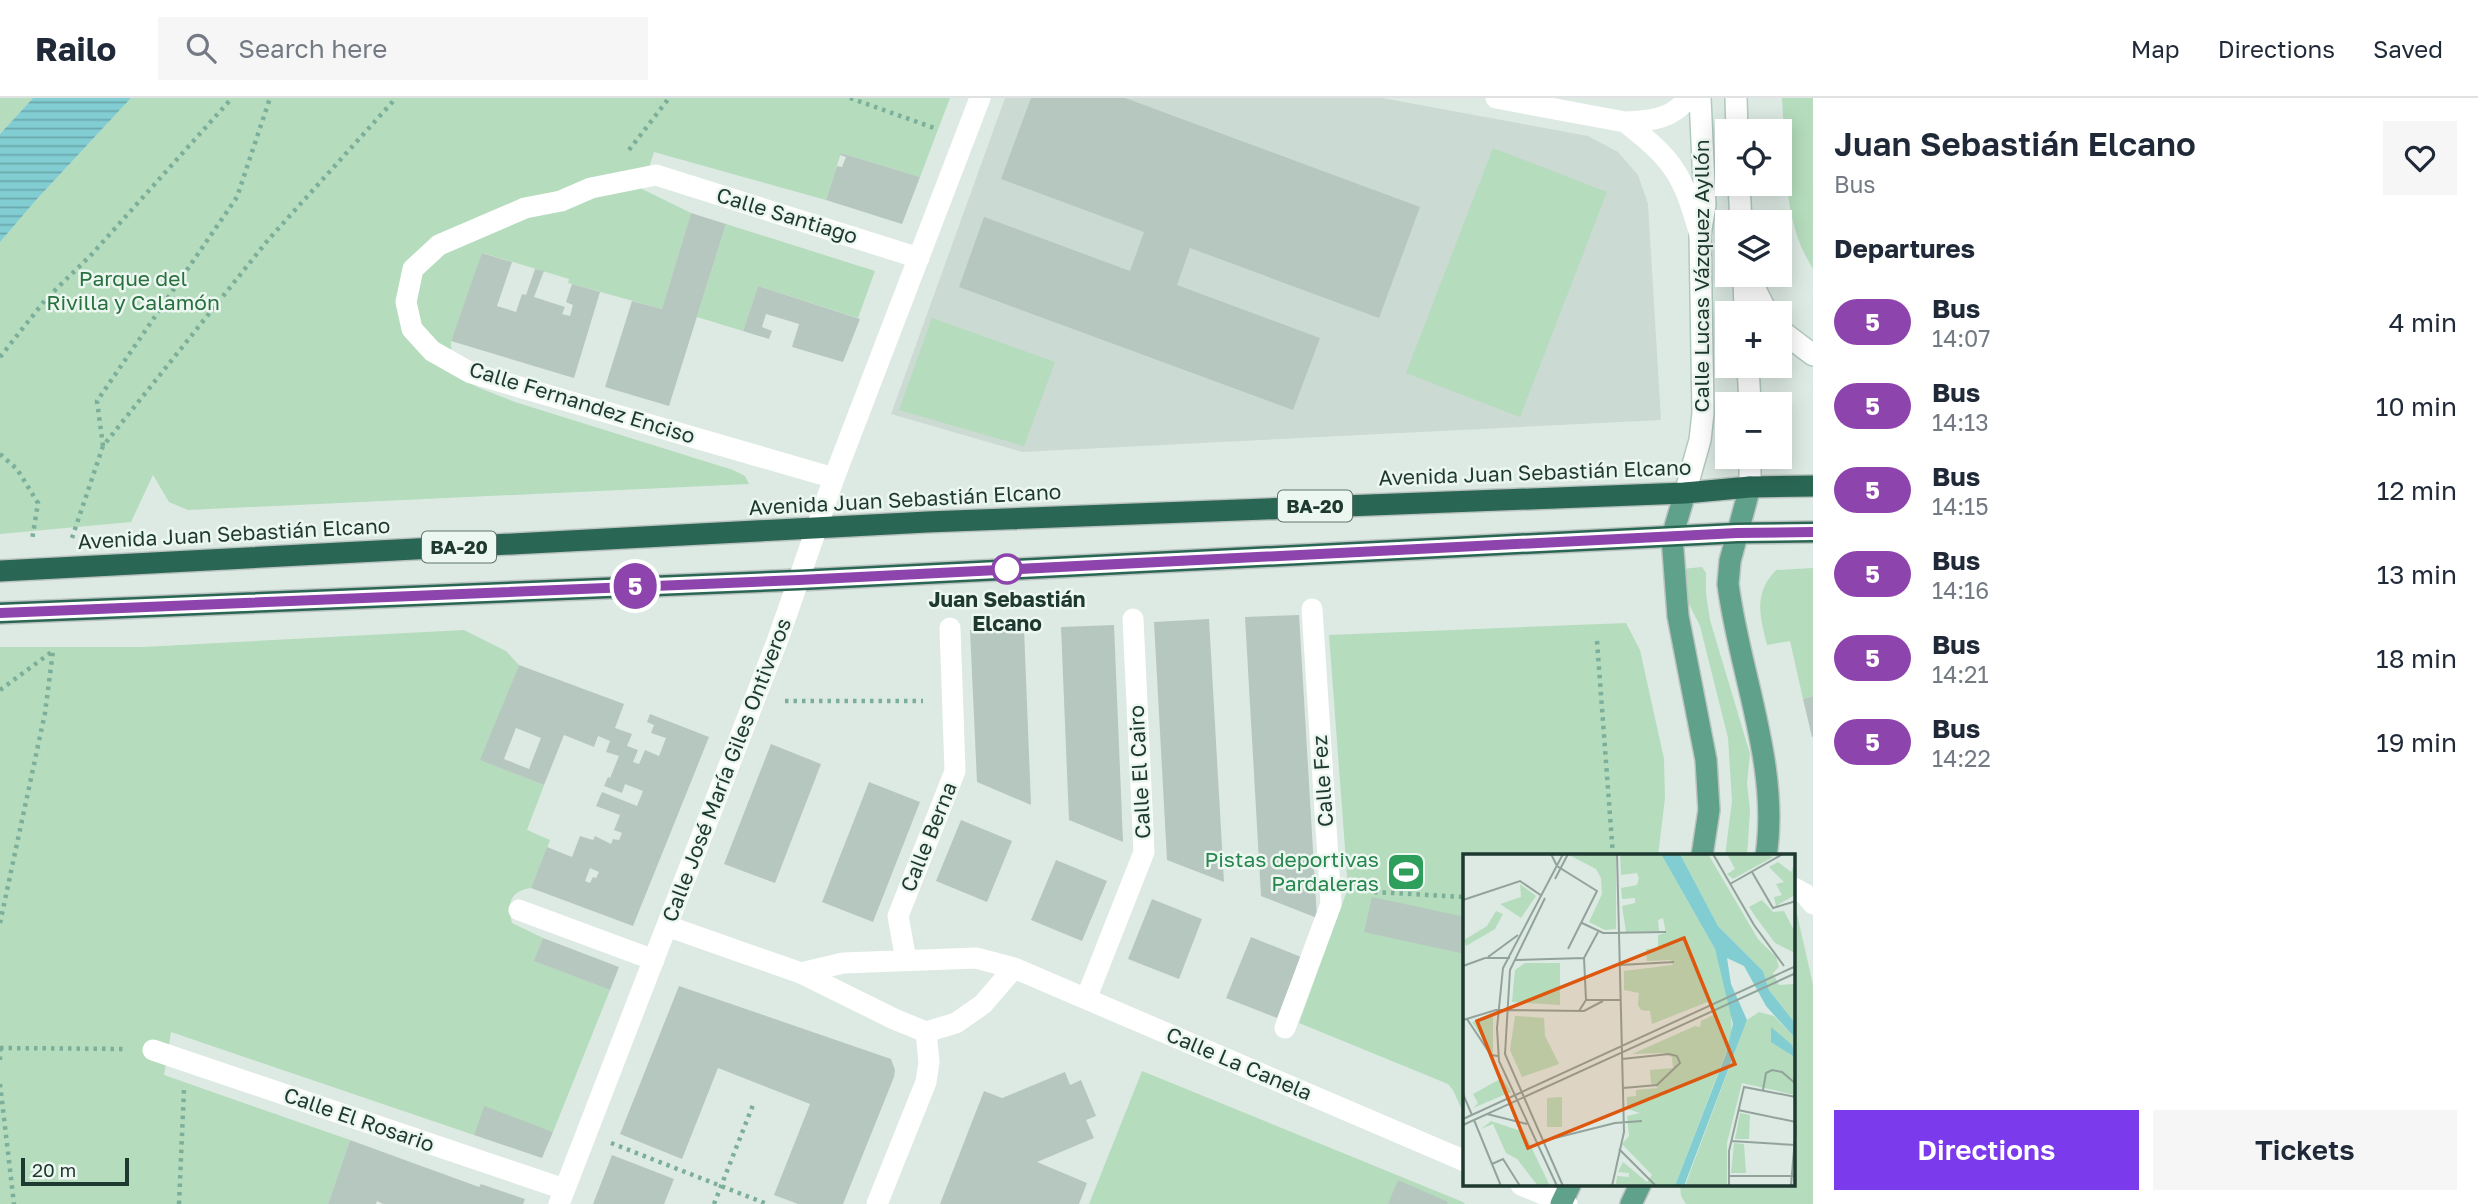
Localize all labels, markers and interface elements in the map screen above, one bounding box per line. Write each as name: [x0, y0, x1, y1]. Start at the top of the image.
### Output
search box: [158, 17, 648, 80]
text: Railo: [35, 29, 116, 68]
icon: search: [182, 29, 220, 67]
text: Search here: [238, 33, 387, 64]
text: Map: [2131, 34, 2180, 63]
text: Directions: [2218, 34, 2335, 63]
text: Saved: [2373, 34, 2443, 63]
map controls: [1715, 119, 1792, 469]
button: locate: [1715, 119, 1792, 196]
button: heart: [2383, 121, 2457, 195]
text: Juan Sebastián Elcano: [1834, 124, 2196, 163]
street label: Calle Lucas Vázquez Ayllón: [1688, 139, 1714, 413]
text: Bus: [1834, 170, 1876, 198]
street label: Calle Santiago: [714, 181, 861, 249]
button: layers: [1715, 210, 1792, 287]
text: Departures: [1834, 233, 1975, 264]
park label: Parque del Rivilla y Calamón: [46, 265, 220, 315]
text: Bus: [1932, 293, 1980, 324]
button: +: [1715, 301, 1792, 378]
text: 5: [1865, 307, 1880, 336]
text: 4 min: [2389, 307, 2457, 338]
text: 14:07: [1932, 324, 1991, 352]
street label: Calle Fernandez Enciso: [466, 355, 698, 449]
text: Bus: [1932, 377, 1980, 408]
text: 5: [1865, 391, 1880, 420]
text: 10 min: [2376, 391, 2457, 422]
button: −: [1715, 392, 1792, 469]
text: 14:13: [1932, 408, 1989, 436]
street label: Avenida Juan Sebastián Elcano: [1378, 454, 1692, 490]
text: Bus: [1932, 461, 1980, 492]
text: 5: [1865, 475, 1880, 504]
text: 12 min: [2377, 475, 2457, 506]
street label: Avenida Juan Sebastián Elcano: [748, 478, 1062, 520]
road number: BA-20: [1278, 490, 1352, 522]
text: 14:15: [1932, 492, 1989, 520]
street label: Avenida Juan Sebastián Elcano: [77, 512, 391, 554]
road number: BA-20: [422, 531, 496, 562]
text: Bus: [1932, 545, 1980, 576]
marker: Juan Sebastián Elcano: [992, 554, 1022, 584]
text: 5: [1865, 559, 1880, 588]
text: 13 min: [2377, 559, 2457, 590]
line badge: 5: [612, 563, 658, 609]
text: 5: [628, 571, 642, 600]
text: 14:16: [1932, 576, 1989, 604]
place label: Juan Sebastián Elcano: [929, 586, 1085, 636]
street label: Calle José María Giles Ontiveros: [656, 614, 796, 925]
text: Bus: [1932, 629, 1980, 660]
text: 5: [1865, 643, 1880, 672]
text: 18 min: [2376, 643, 2457, 674]
text: 14:21: [1932, 660, 1989, 688]
street label: Calle El Cairo: [1123, 704, 1155, 840]
text: Bus: [1932, 713, 1980, 744]
text: 5: [1865, 727, 1880, 756]
text: 19 min: [2376, 727, 2457, 758]
street label: Calle Fez: [1306, 734, 1338, 828]
text: 14:22: [1932, 744, 1991, 772]
street label: Calle Berna: [894, 778, 962, 895]
place label: Pistas deportivas Pardaleras: [1204, 846, 1379, 896]
sports icon: Pistas deportivas Pardaleras: [1385, 851, 1427, 893]
inset map: [1463, 854, 1796, 1186]
street label: Calle La Canela: [1163, 1021, 1316, 1106]
street label: Calle El Rosario: [281, 1081, 438, 1157]
button: Directions: [1834, 1110, 2139, 1190]
button: Tickets: [2153, 1110, 2457, 1190]
scale bar: [21, 1155, 130, 1187]
text: 20 m: [32, 1158, 76, 1181]

